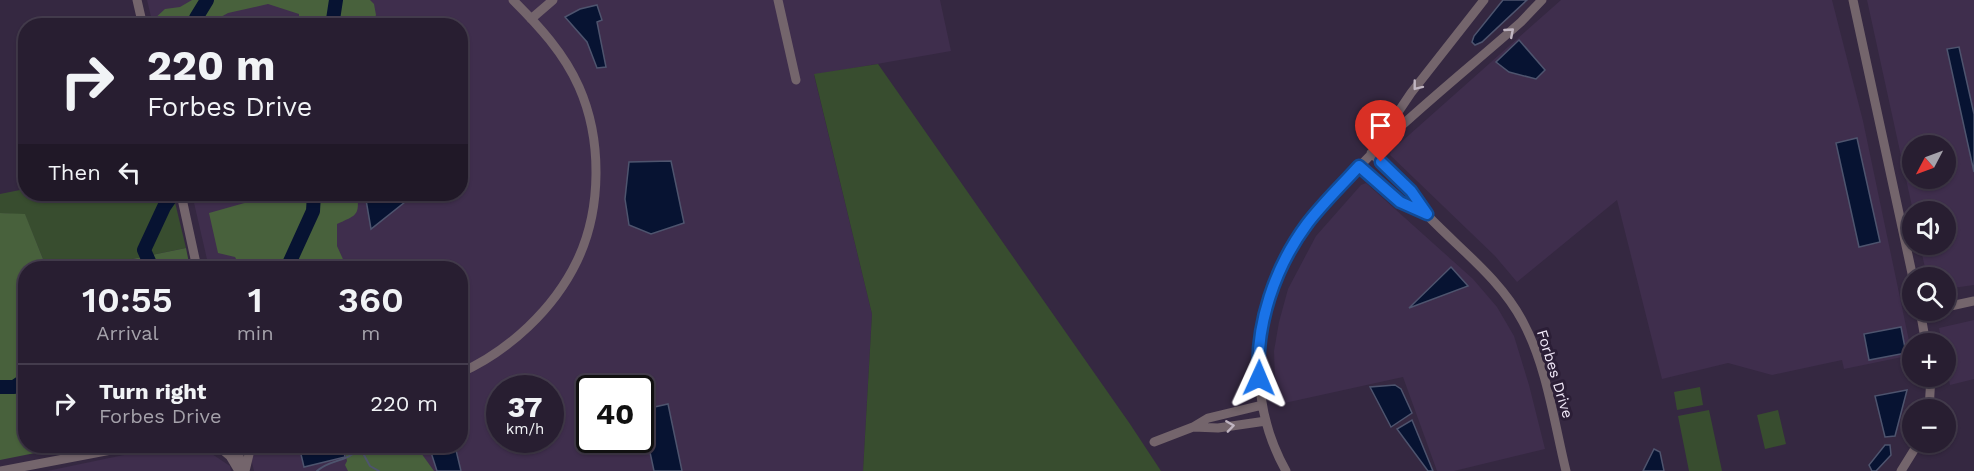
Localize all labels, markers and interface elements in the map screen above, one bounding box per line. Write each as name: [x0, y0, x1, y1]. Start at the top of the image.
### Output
one-way arrow: [1503, 28, 1513, 39]
text: 220 m: [147, 41, 276, 90]
icon: right: [48, 42, 126, 120]
one-way arrow: [1413, 80, 1424, 91]
text: Forbes Drive: [147, 91, 312, 123]
pin: [1355, 100, 1406, 162]
icon: arrive: [1364, 109, 1397, 142]
north arrow: [1902, 135, 1956, 189]
map controls: [1902, 135, 1956, 453]
icon: left: [113, 156, 146, 189]
text: Then: [48, 160, 101, 185]
button: sound: [1902, 201, 1956, 255]
button: search: [1902, 267, 1956, 321]
text: 10:55: [82, 279, 173, 321]
text: 1: [248, 279, 263, 321]
text: 360: [338, 279, 404, 321]
text: Arrival: [96, 321, 159, 345]
text: min: [237, 321, 274, 345]
text: m: [361, 321, 380, 345]
street label: Forbes Drive: [1533, 327, 1577, 421]
button: +: [1902, 333, 1956, 387]
position arrow: [1227, 346, 1291, 410]
speed limit sign: 40: [576, 375, 654, 453]
text: Turn right: [99, 379, 206, 404]
icon: right: [48, 387, 81, 420]
text: 37: [507, 389, 543, 424]
text: 220 m: [370, 391, 438, 416]
button: −: [1902, 399, 1956, 453]
text: Forbes Drive: [99, 404, 221, 428]
text: km/h: [506, 420, 544, 438]
one-way arrow: [1225, 421, 1234, 433]

